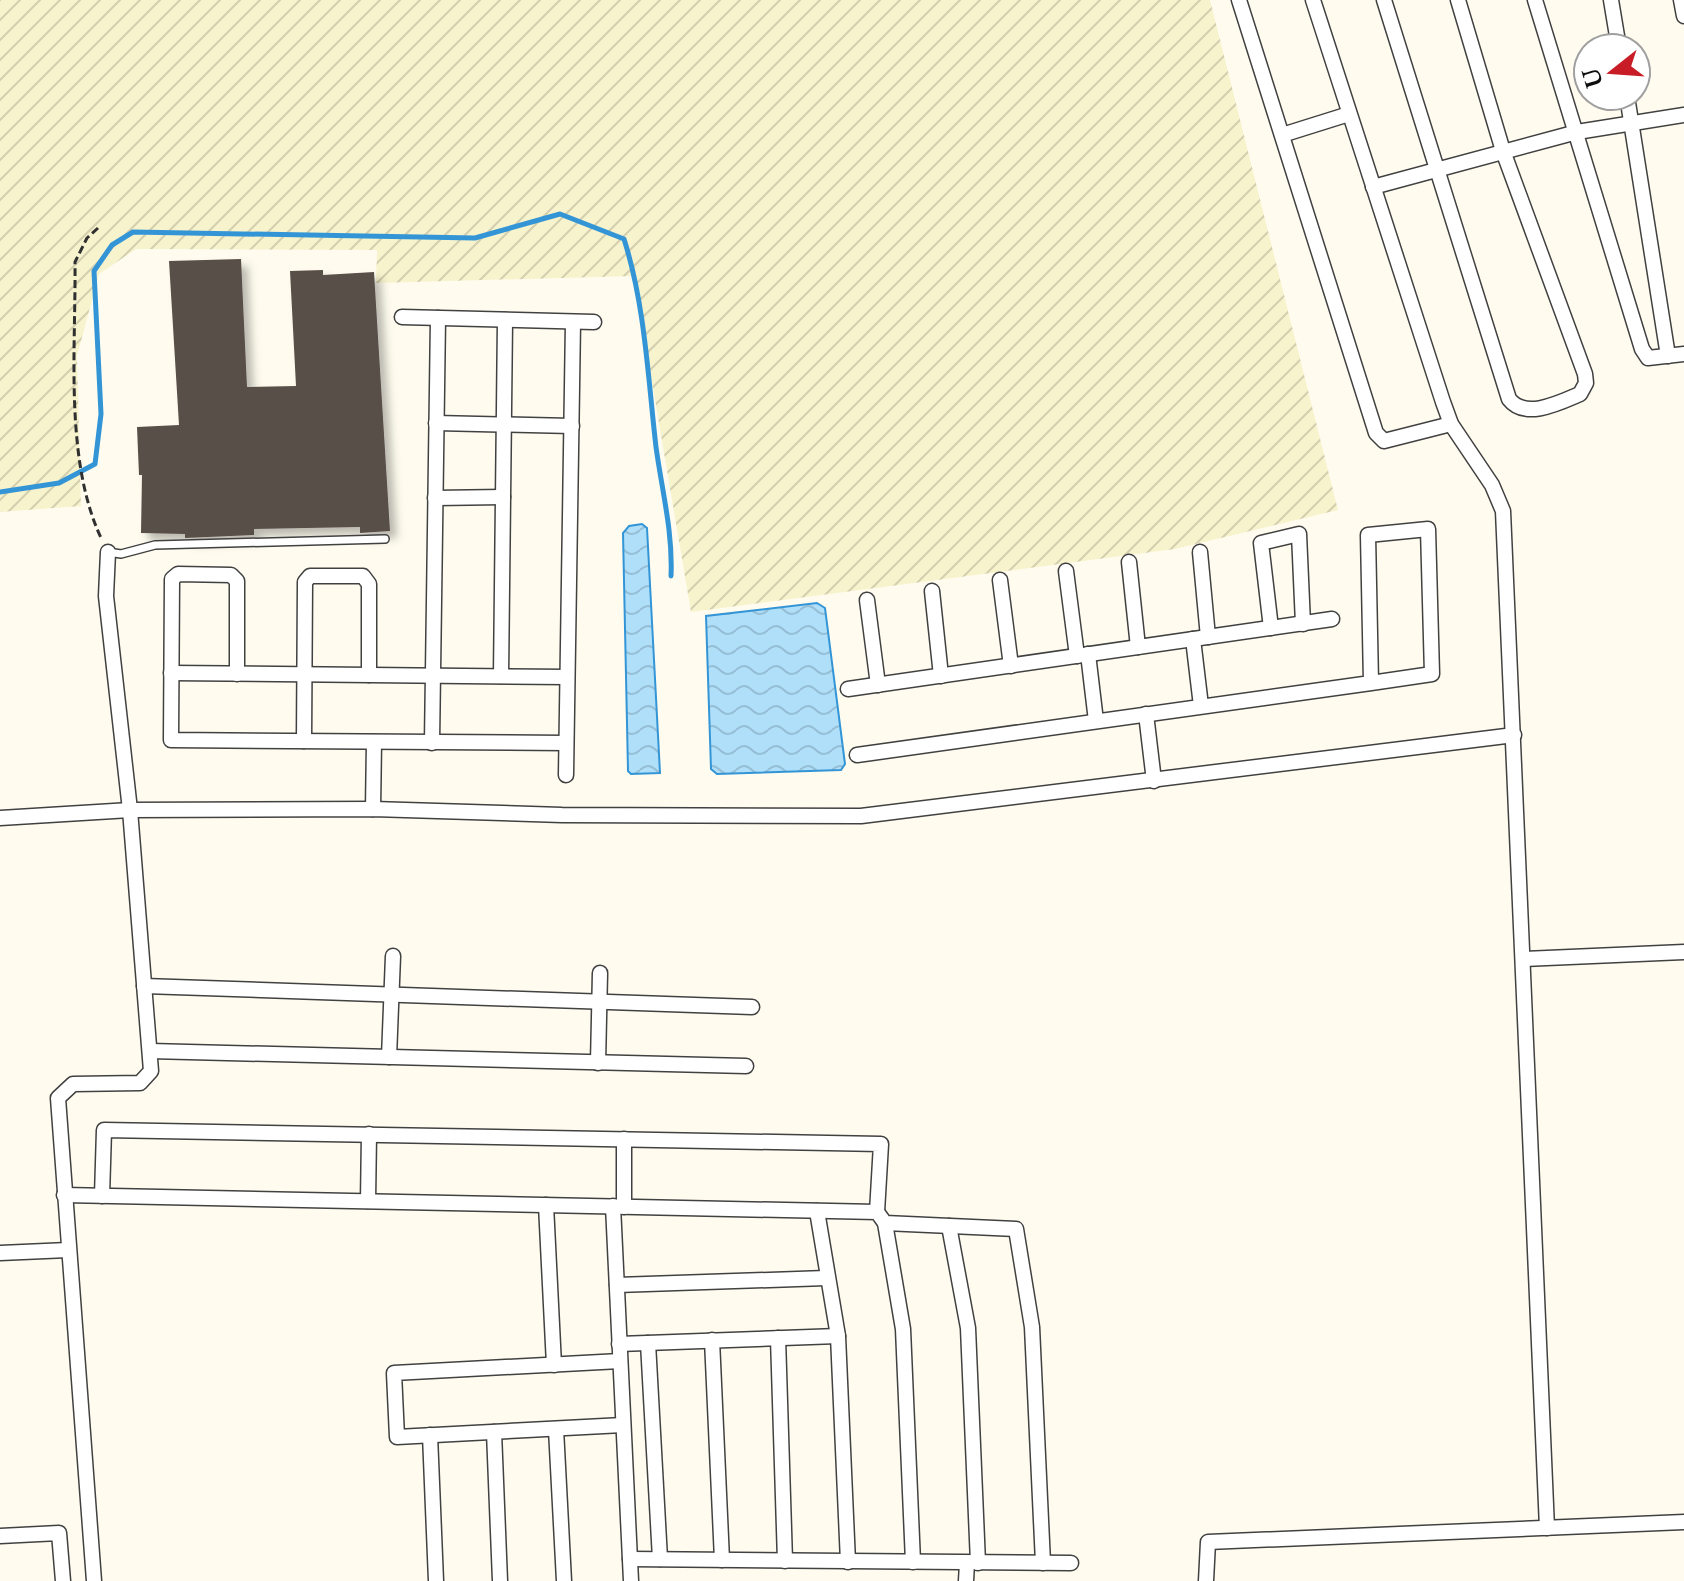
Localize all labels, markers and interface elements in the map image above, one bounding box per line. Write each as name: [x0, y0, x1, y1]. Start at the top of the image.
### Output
north arrow: [1572, 32, 1652, 112]
text: U: [1577, 64, 1609, 91]

